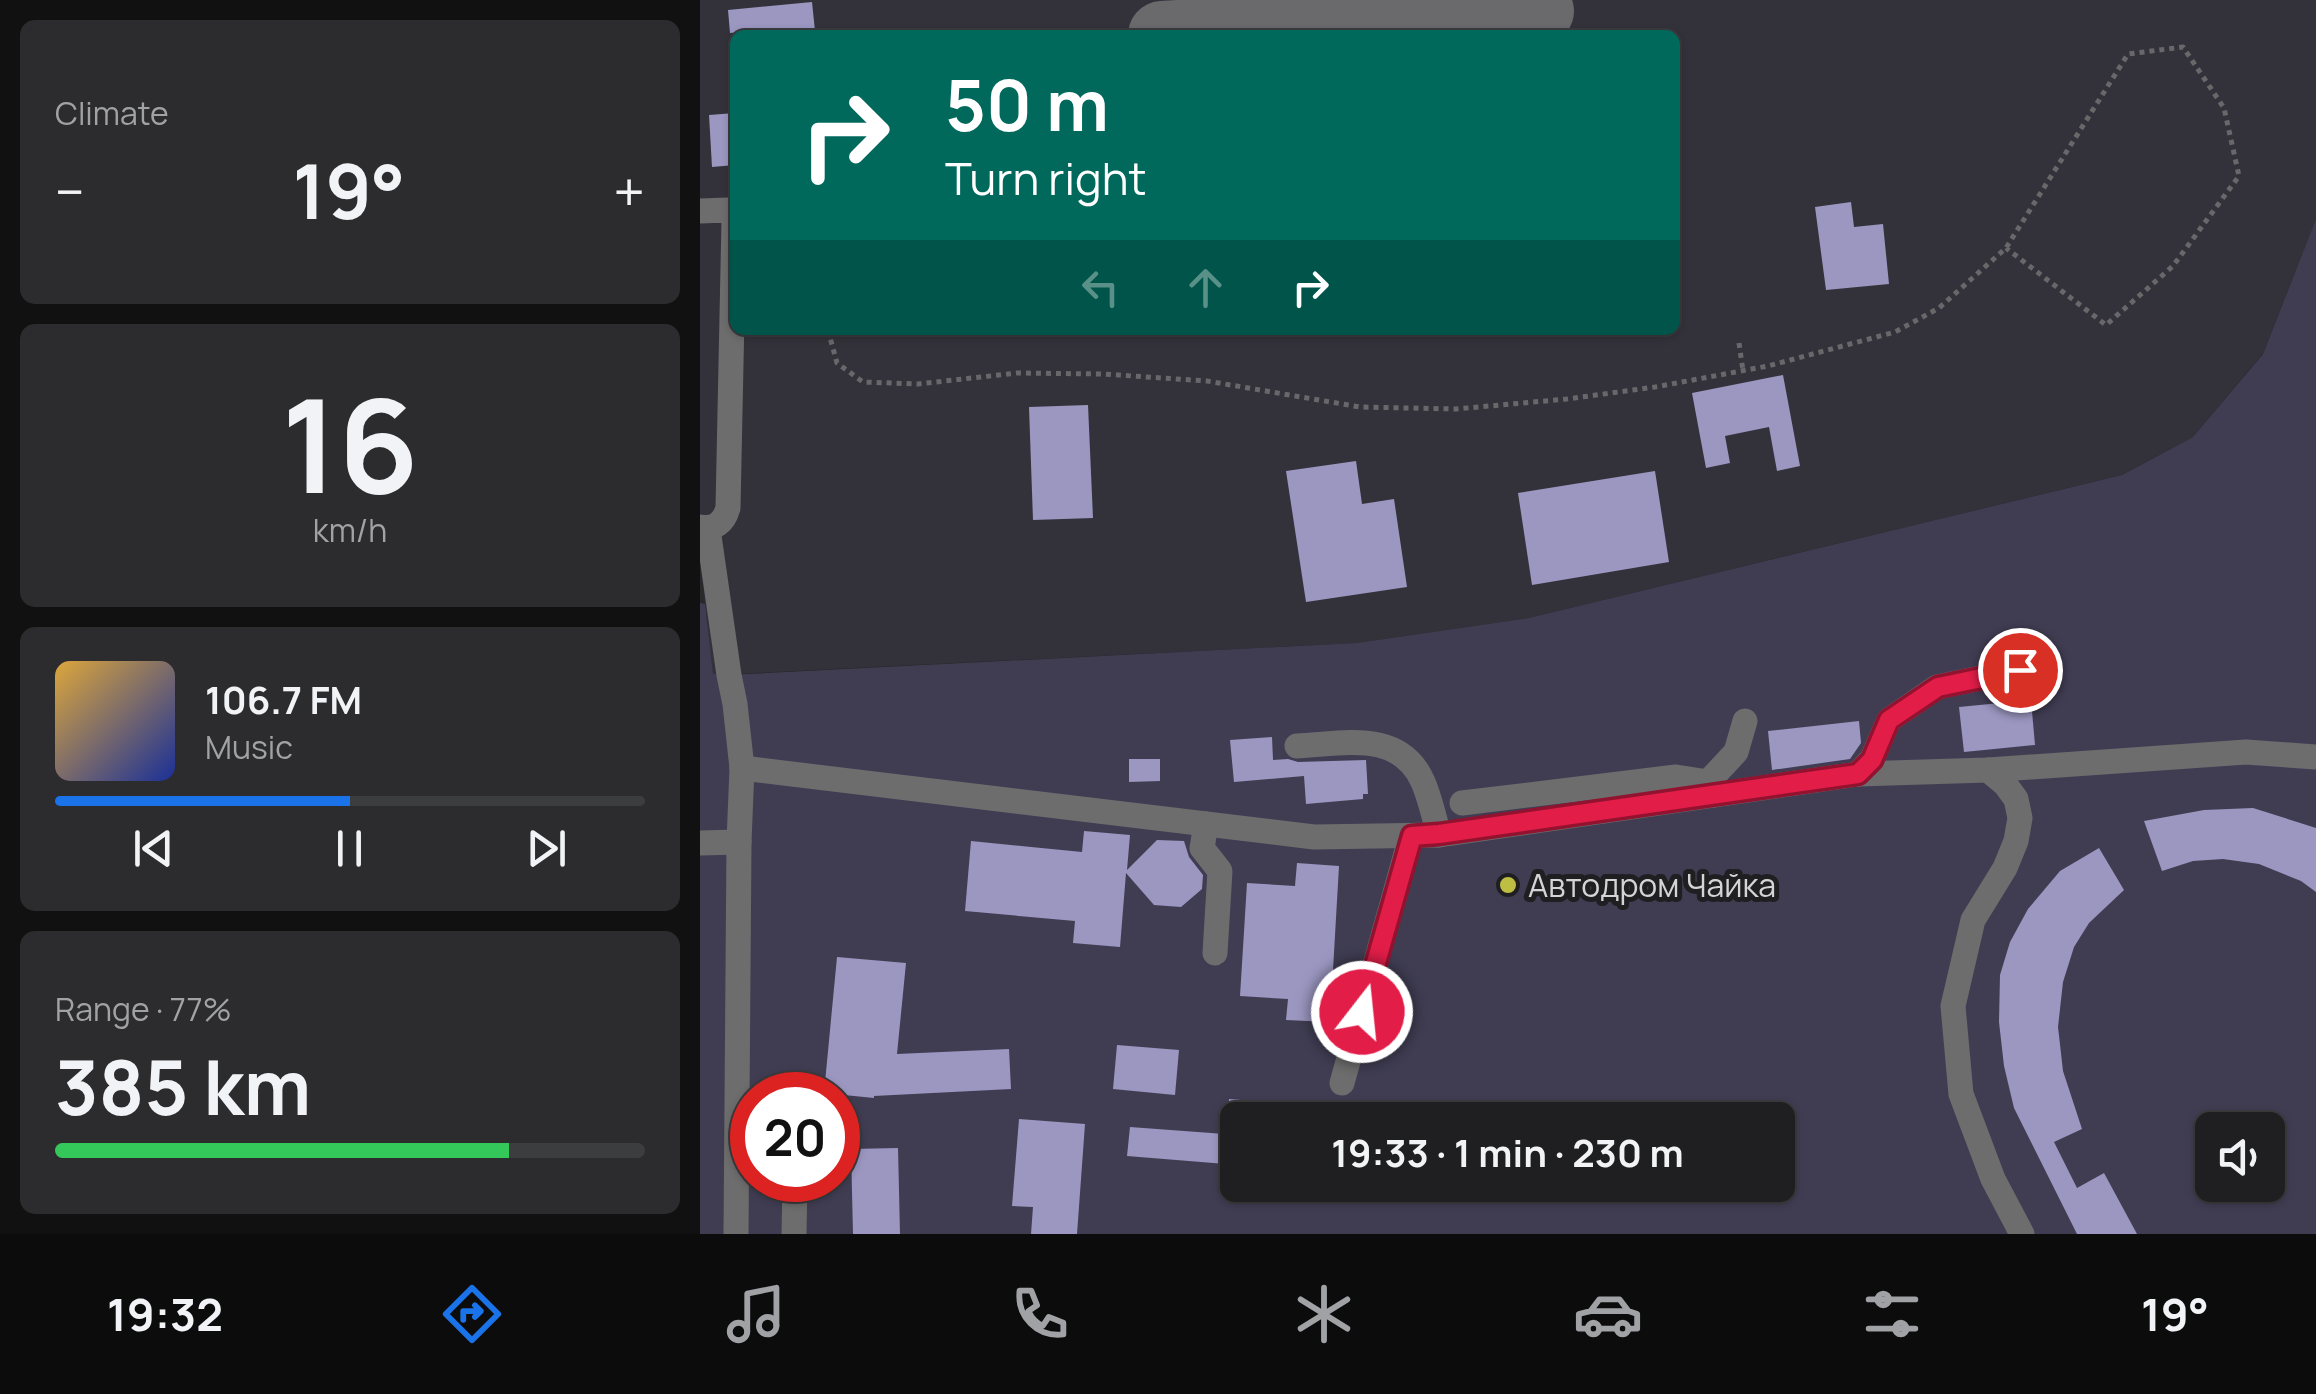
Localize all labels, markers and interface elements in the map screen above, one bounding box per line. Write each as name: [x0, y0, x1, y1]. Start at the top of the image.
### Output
text: 50 m: [945, 56, 1109, 152]
icon: right: [780, 70, 910, 200]
text: Climate: [55, 91, 169, 135]
text: 19°: [292, 139, 406, 242]
text: Turn right: [945, 147, 1146, 209]
text: −: [55, 153, 85, 229]
text: +: [613, 153, 645, 229]
icon: left: [1073, 260, 1128, 315]
icon: ahead: [1178, 260, 1233, 315]
icon: right: [1283, 260, 1338, 315]
text: 16: [281, 354, 419, 532]
text: km/h: [313, 508, 387, 552]
pin: [1978, 628, 2063, 713]
icon: arrive: [1993, 643, 2048, 698]
text: 106.7 FM: [205, 673, 362, 725]
text: Music: [205, 725, 293, 769]
icon: previous: [126, 821, 181, 876]
icon: pause: [322, 821, 377, 876]
icon: next: [519, 821, 574, 876]
place label: Автодром Чайка: [1528, 863, 1776, 907]
marker: Автодром Чайка: [1497, 874, 1519, 896]
position arrow: [1310, 960, 1414, 1064]
text: Range · 77%: [55, 987, 232, 1031]
text: 385 km: [55, 1035, 311, 1138]
speed limit sign: 20: [730, 1072, 860, 1202]
map controls: [2195, 1112, 2285, 1202]
button: sound: [2195, 1112, 2285, 1202]
text: 19:33 · 1 min · 230 m: [1331, 1126, 1684, 1178]
icon: directions: [437, 1279, 507, 1349]
icon: music: [721, 1279, 791, 1349]
icon: phone: [1005, 1279, 1075, 1349]
icon: climate: [1289, 1279, 1359, 1349]
icon: car: [1573, 1279, 1643, 1349]
icon: filters: [1857, 1279, 1927, 1349]
text: 19:32: [107, 1283, 223, 1345]
text: 19°: [2141, 1283, 2209, 1345]

